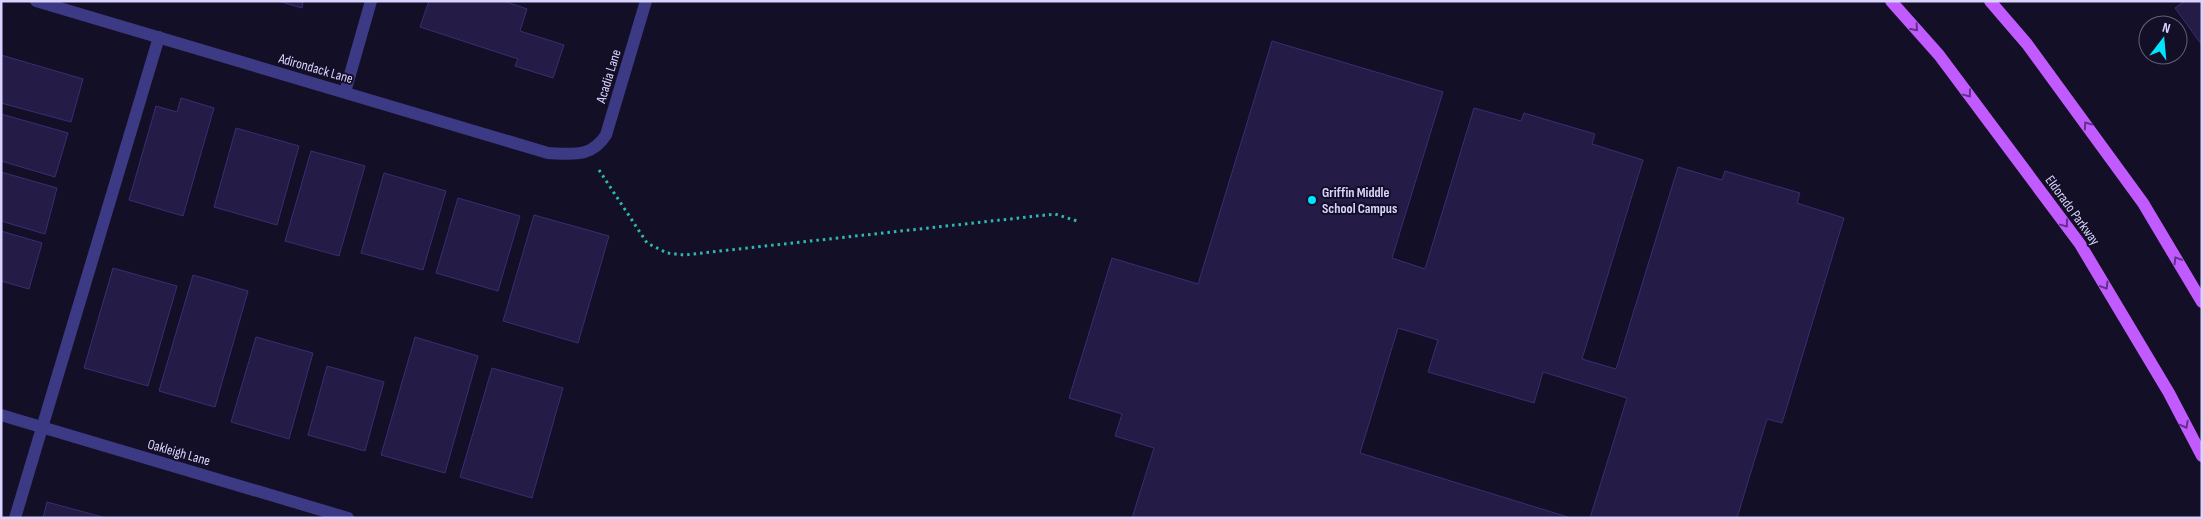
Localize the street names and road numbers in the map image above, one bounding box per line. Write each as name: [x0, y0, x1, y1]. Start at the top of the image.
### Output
street label: Acadia Lane: [592, 47, 625, 106]
street label: Adirondack Lane: [276, 49, 355, 87]
street label: Eldorado Parkway: [2042, 172, 2104, 249]
street label: Oakleigh Lane: [146, 435, 212, 470]

